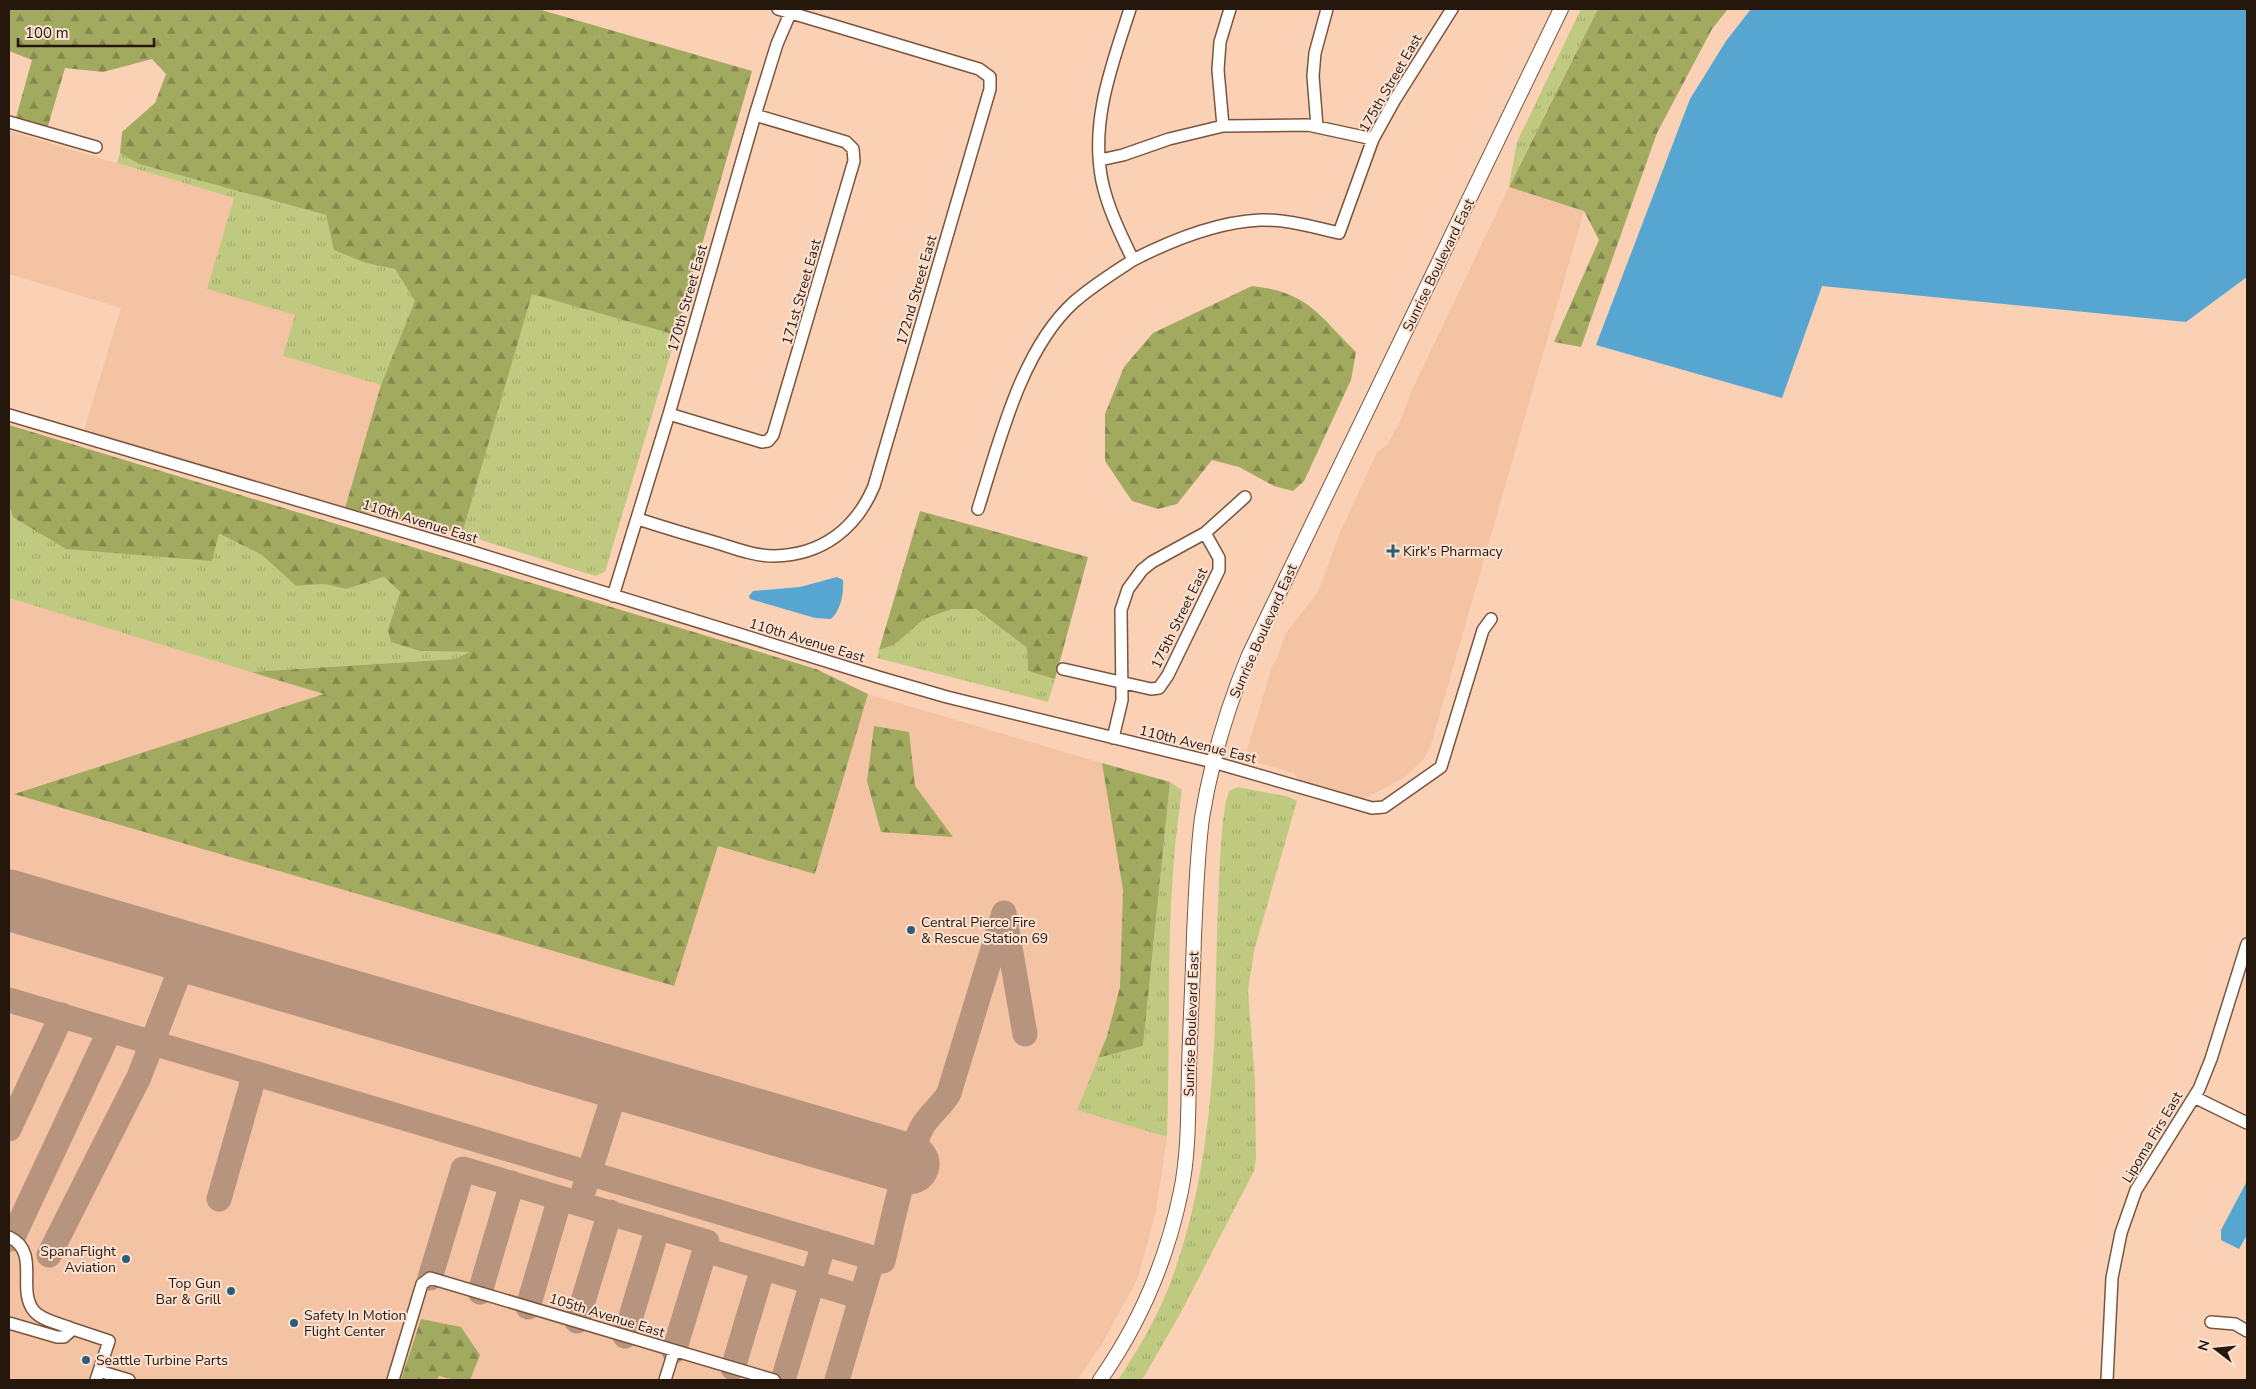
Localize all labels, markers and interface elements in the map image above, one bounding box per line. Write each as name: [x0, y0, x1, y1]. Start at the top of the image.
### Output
scale bar: [18, 15, 154, 47]
text: 100 m: [25, 23, 69, 43]
street label: 175th Street East: [1355, 31, 1426, 136]
street label: Sunrise Boulevard East: [1398, 196, 1479, 335]
street label: 172nd Street East: [892, 233, 941, 347]
street label: 171st Street East: [777, 237, 826, 347]
street label: 170th Street East: [663, 242, 712, 354]
street label: 110th Avenue East: [360, 495, 480, 548]
place label: Kirk's Pharmacy: [1403, 542, 1504, 561]
marker: Kirk's Pharmacy: [1387, 545, 1399, 557]
street label: Sunrise Boulevard East: [1225, 561, 1302, 701]
street label: 175th Street East: [1147, 564, 1212, 672]
street label: 110th Avenue East: [747, 614, 867, 667]
street label: 110th Avenue East: [1137, 721, 1258, 768]
place label: Central Pierce Fire & Rescue Station 69: [921, 913, 1048, 948]
marker: Central Pierce Fire & Rescue Station 69: [905, 924, 917, 936]
street label: Sunrise Boulevard East: [1179, 951, 1204, 1097]
street label: Lipoma Firs East: [2118, 1088, 2187, 1186]
place label: SpanaFlight Aviation: [40, 1242, 116, 1277]
marker: SpanaFlight Aviation: [120, 1253, 132, 1265]
place label: Top Gun Bar & Grill: [155, 1274, 222, 1309]
marker: Top Gun Bar & Grill: [225, 1285, 237, 1297]
street label: 105th Avenue East: [547, 1289, 667, 1342]
place label: Safety In Motion Flight Center: [304, 1306, 406, 1341]
marker: Safety In Motion Flight Center: [288, 1317, 300, 1329]
north arrow: [2191, 1324, 2241, 1374]
text: N: [2193, 1338, 2215, 1353]
place label: Seattle Turbine Parts: [96, 1351, 228, 1370]
marker: Seattle Turbine Parts: [80, 1354, 92, 1366]

